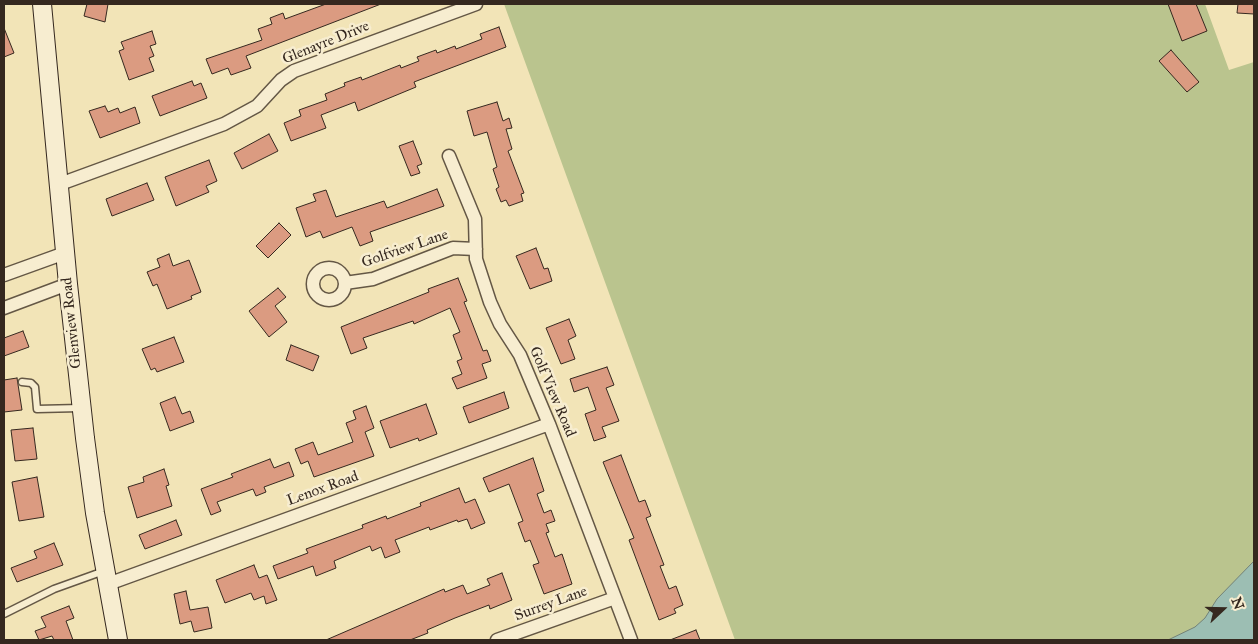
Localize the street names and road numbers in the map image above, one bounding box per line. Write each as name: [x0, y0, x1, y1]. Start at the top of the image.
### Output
street label: Glenayre Drive: [280, 17, 372, 69]
street label: Golfview Lane: [359, 226, 451, 272]
street label: Glenview Road: [58, 276, 86, 370]
street label: Golf View Road: [525, 344, 579, 440]
street label: Lenox Road: [285, 468, 361, 510]
street label: Surrey Lane: [512, 583, 590, 625]

